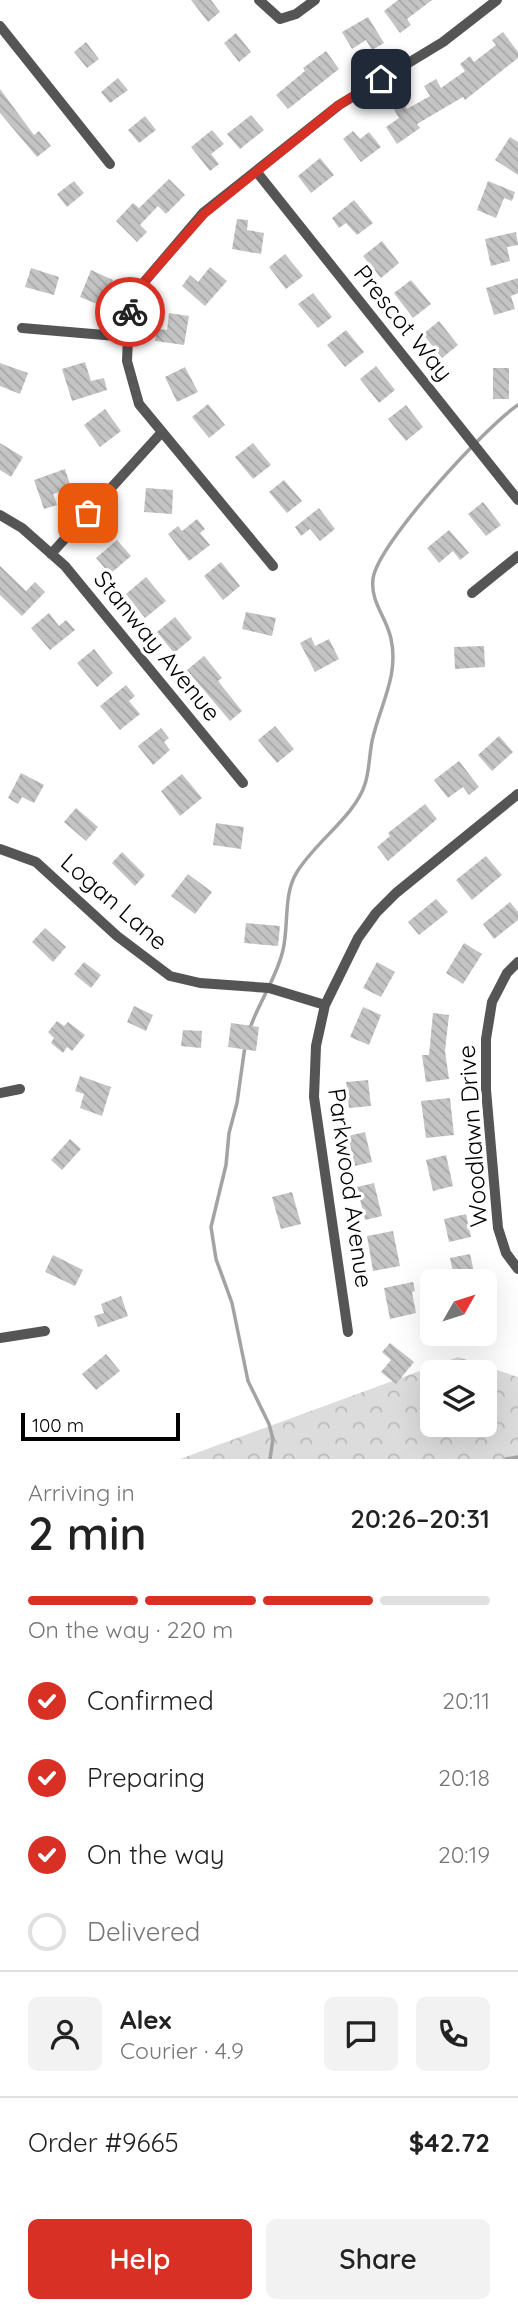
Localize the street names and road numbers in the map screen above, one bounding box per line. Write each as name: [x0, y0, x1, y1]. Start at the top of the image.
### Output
street label: Prescot Way: [348, 258, 460, 386]
street label: Stanway Avenue: [88, 564, 228, 727]
street label: Logan Lane: [55, 847, 174, 956]
street label: Woodlawn Drive: [451, 1044, 493, 1228]
street label: Parkwood Avenue: [322, 1086, 380, 1289]

